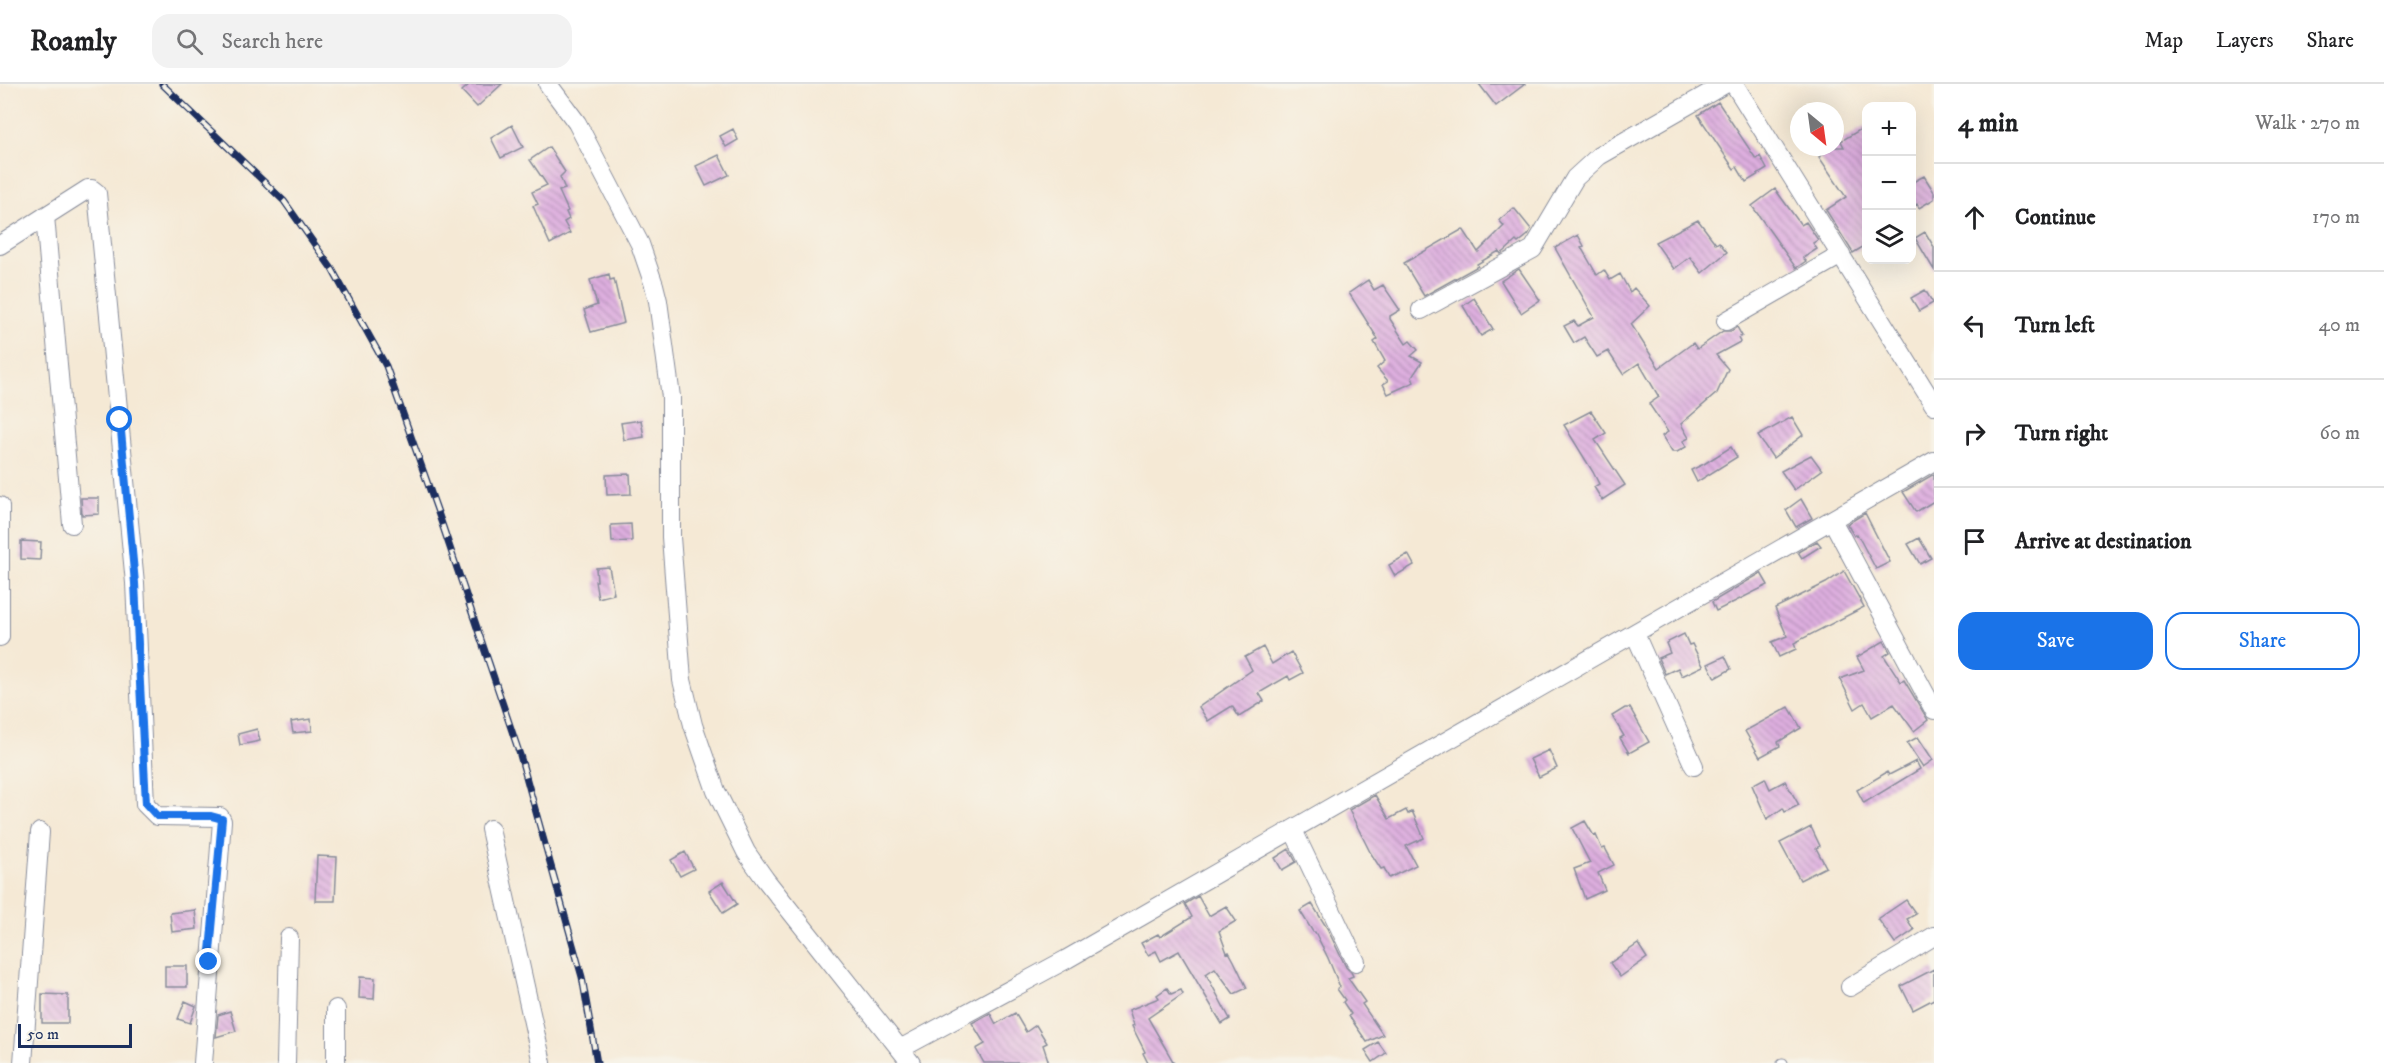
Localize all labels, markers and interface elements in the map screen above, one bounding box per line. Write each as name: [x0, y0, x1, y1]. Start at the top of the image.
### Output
search box: [152, 14, 572, 68]
text: Roamly: [30, 24, 116, 59]
icon: search: [173, 25, 206, 58]
text: Search here: [221, 28, 323, 55]
text: Map: [2144, 28, 2183, 54]
text: Layers: [2216, 28, 2274, 54]
text: Share: [2307, 28, 2354, 54]
north arrow: [1790, 102, 1844, 156]
map controls: [1862, 102, 1916, 264]
button: +: [1862, 102, 1916, 156]
text: 4 min: [1958, 107, 2018, 140]
text: Walk · 270 m: [2255, 111, 2360, 136]
button: −: [1862, 156, 1916, 210]
icon: ahead: [1958, 201, 1991, 234]
text: Continue: [2015, 204, 2096, 231]
text: 170 m: [2312, 205, 2360, 230]
button: layers: [1862, 210, 1916, 264]
icon: left: [1958, 309, 1991, 342]
text: Turn left: [2015, 312, 2095, 339]
text: 40 m: [2318, 313, 2360, 338]
route start: [106, 406, 132, 432]
icon: right: [1958, 417, 1991, 450]
text: Turn right: [2015, 420, 2108, 447]
text: 60 m: [2320, 421, 2360, 446]
icon: arrive: [1958, 525, 1991, 558]
text: Arrive at destination: [2015, 528, 2192, 555]
button: Save: [1958, 612, 2153, 670]
button: Share: [2165, 612, 2360, 670]
route end: [195, 948, 221, 974]
scale bar: [18, 1021, 132, 1048]
text: 50 m: [27, 1024, 59, 1044]

